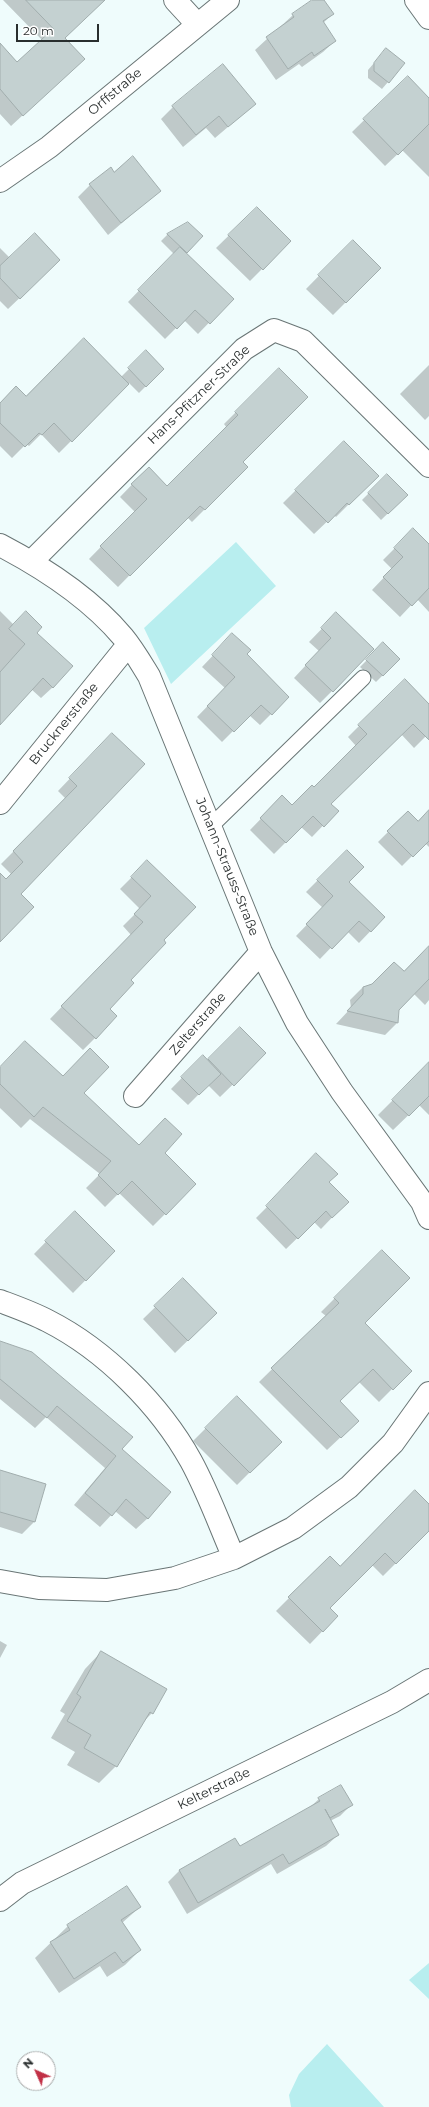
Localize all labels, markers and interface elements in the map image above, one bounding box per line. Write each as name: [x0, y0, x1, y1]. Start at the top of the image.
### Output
scale bar: [18, 16, 101, 42]
text: 20 m: [23, 23, 54, 38]
street label: Orffstraße: [85, 65, 145, 119]
street label: Hans-Pfitzner-Straße: [145, 342, 253, 448]
street label: Brucknerstraße: [26, 680, 102, 768]
street label: Johann-Strauss-Straße: [192, 796, 262, 938]
street label: Zelterstraße: [166, 989, 230, 1059]
street label: Kelterstraße: [175, 1765, 253, 1813]
north arrow: [16, 2051, 56, 2091]
text: N: [20, 2055, 36, 2071]

